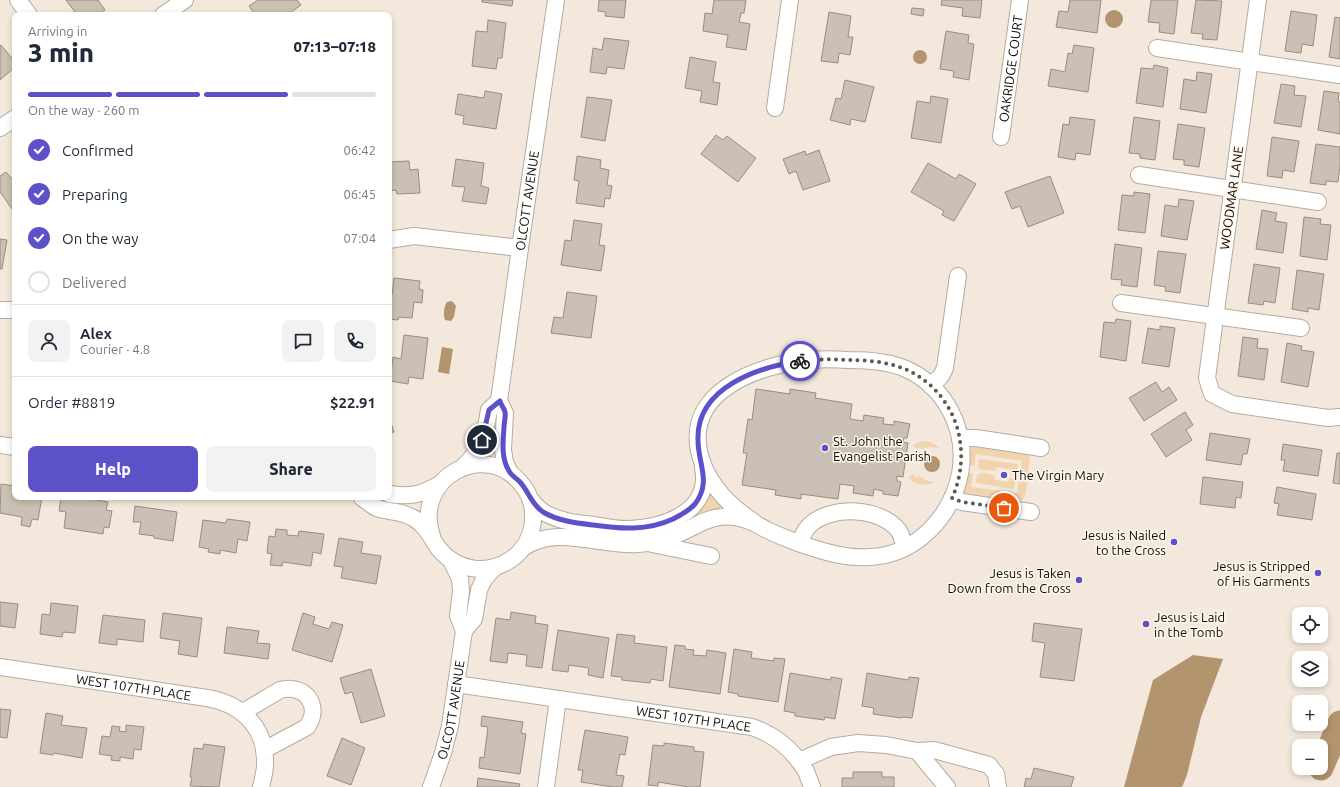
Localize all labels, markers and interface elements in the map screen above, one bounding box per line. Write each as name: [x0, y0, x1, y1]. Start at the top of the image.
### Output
street label: OAKRIDGE COURT: [996, 14, 1025, 123]
text: Arriving in: [28, 24, 87, 38]
text: 3 min: [28, 38, 94, 67]
text: 07:13–07:18: [293, 38, 376, 55]
text: On the way · 260 m: [28, 103, 140, 117]
icon: check: [28, 139, 50, 161]
text: Confirmed: [62, 142, 134, 159]
text: 06:42: [343, 143, 376, 157]
street label: WOODMAR LANE: [1217, 145, 1245, 251]
street label: OLCOTT AVENUE: [513, 150, 541, 251]
icon: check: [28, 183, 50, 205]
text: Preparing: [62, 186, 128, 203]
text: 06:45: [343, 187, 376, 201]
icon: check: [28, 227, 50, 249]
text: On the way: [62, 230, 138, 247]
text: 07:04: [343, 231, 376, 245]
text: Delivered: [62, 274, 127, 291]
button: person: [28, 320, 70, 362]
button: chat: [282, 320, 324, 362]
button: phone: [334, 320, 376, 362]
text: Alex: [80, 325, 112, 342]
courier: [780, 341, 820, 381]
text: Courier · 4.8: [80, 342, 150, 356]
icon: bike: [789, 350, 811, 372]
text: Order #8819: [28, 394, 115, 411]
text: $22.91: [330, 394, 376, 411]
pin: [465, 423, 499, 457]
icon: home: [471, 429, 493, 451]
place label: St. John the Evangelist Parish: [833, 434, 931, 463]
marker: St. John the Evangelist Parish: [820, 443, 830, 453]
button: Help: [28, 446, 198, 492]
button: Share: [206, 446, 376, 492]
place label: The Virgin Mary: [1012, 468, 1104, 482]
marker: The Virgin Mary: [999, 470, 1009, 480]
pin: [987, 491, 1021, 525]
icon: bag: [993, 497, 1015, 519]
place label: Jesus is Nailed to the Cross: [1082, 528, 1166, 557]
marker: Jesus is Nailed to the Cross: [1169, 537, 1179, 547]
place label: Jesus is Stripped of His Garments: [1213, 559, 1310, 588]
place label: Jesus is Taken Down from the Cross: [948, 566, 1071, 595]
marker: Jesus is Stripped of His Garments: [1313, 568, 1323, 578]
marker: Jesus is Taken Down from the Cross: [1074, 575, 1084, 585]
map controls: [1292, 607, 1328, 775]
button: locate: [1292, 607, 1328, 643]
place label: Jesus is Laid in the Tomb: [1154, 610, 1225, 639]
marker: Jesus is Laid in the Tomb: [1141, 619, 1151, 629]
button: layers: [1292, 651, 1328, 687]
street label: OLCOTT AVENUE: [434, 659, 467, 761]
street label: WEST 107TH PLACE: [75, 671, 192, 703]
button: +: [1292, 695, 1328, 731]
street label: WEST 107TH PLACE: [635, 703, 752, 734]
button: −: [1292, 739, 1328, 775]

